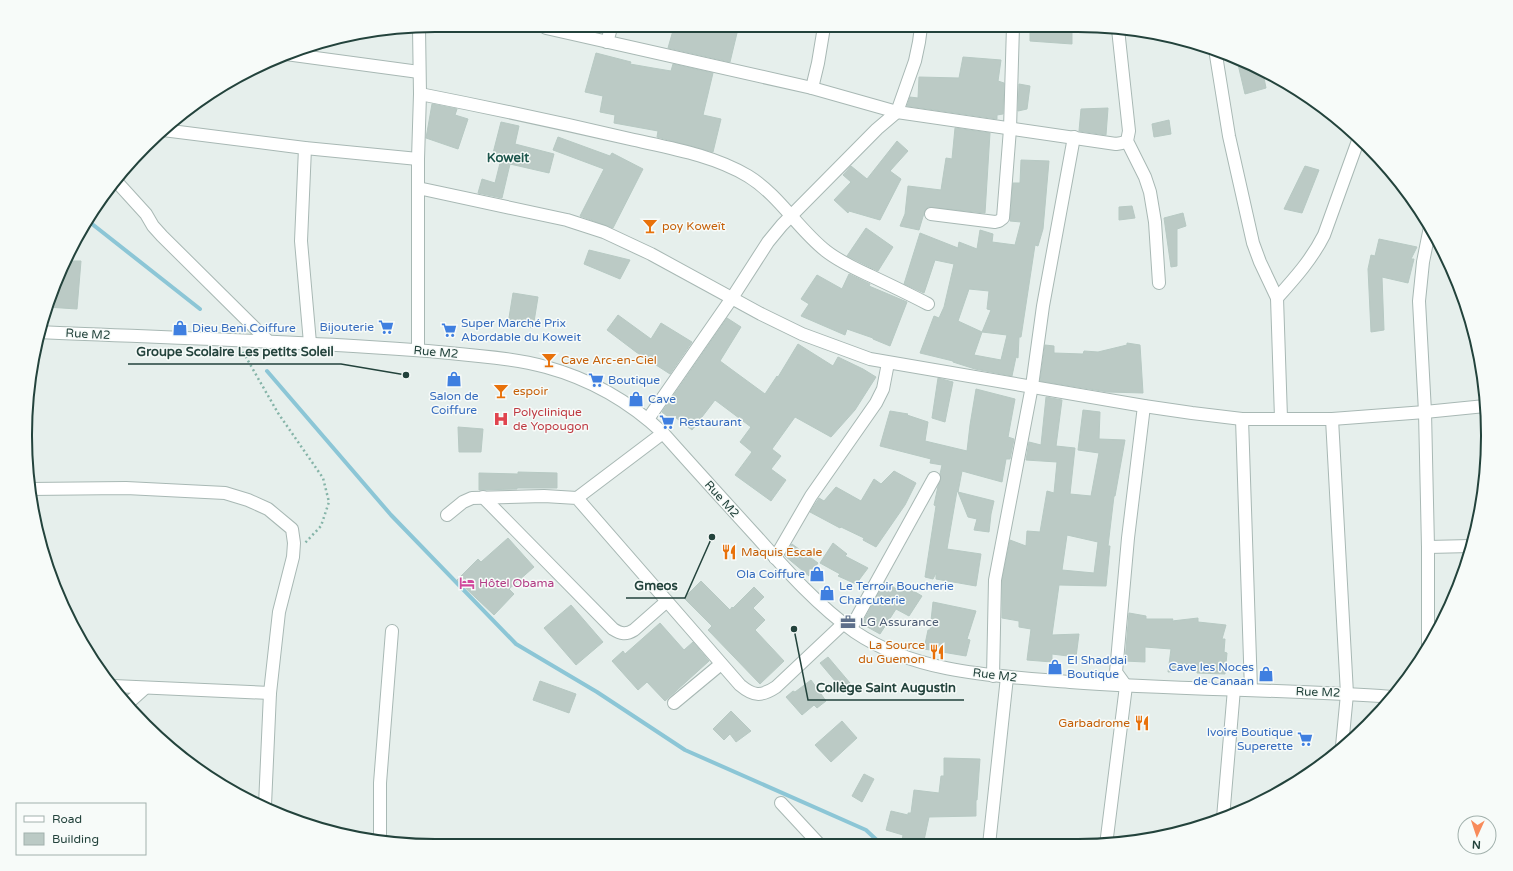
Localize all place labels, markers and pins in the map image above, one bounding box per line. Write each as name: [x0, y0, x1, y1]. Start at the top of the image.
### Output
bar icon: poy Koweït: [641, 217, 659, 235]
place label: poy Koweït: [662, 219, 726, 233]
place label: Super Marché Prix Abordable du Koweit: [461, 316, 581, 344]
supermarket icon: Bijouterie: [377, 318, 395, 336]
shop icon: Dieu Beni Coiffure: [171, 319, 189, 337]
place label: Bijouterie: [319, 320, 374, 334]
place label: Dieu Beni Coiffure: [192, 321, 296, 335]
supermarket icon: Super Marché Prix Abordable du Koweit: [440, 321, 458, 339]
callout: Groupe Scolaire Les petits Soleil: [128, 339, 341, 364]
bar icon: Cave Arc-en-Ciel: [540, 351, 558, 369]
place label: Cave Arc-en-Ciel: [561, 353, 657, 367]
shop icon: Salon de Coiffure: [445, 370, 463, 388]
supermarket icon: Boutique: [587, 371, 605, 389]
place label: Boutique: [608, 373, 660, 387]
bar icon: espoir: [492, 382, 510, 400]
place label: espoir: [513, 384, 548, 398]
place label: Salon de Coiffure: [429, 389, 479, 417]
shop icon: Cave: [627, 390, 645, 408]
place label: Cave: [648, 392, 676, 406]
place label: Polyclinique de Yopougon: [513, 405, 589, 433]
hospital icon: Polyclinique de Yopougon: [492, 410, 510, 428]
supermarket icon: Restaurant: [658, 413, 676, 431]
place label: Restaurant: [679, 415, 742, 429]
restaurant icon: Maquis Escale: [720, 543, 738, 561]
place label: Maquis Escale: [741, 545, 823, 559]
shop icon: Ola Coiffure: [808, 565, 826, 583]
place label: Ola Coiffure: [736, 567, 805, 581]
callout: Gmeos: [626, 573, 685, 598]
hotel icon: Hôtel Obama: [458, 574, 476, 592]
place label: Hôtel Obama: [479, 576, 554, 590]
place label: Le Terroir Boucherie Charcuterie: [839, 579, 954, 607]
shop icon: Le Terroir Boucherie Charcuterie: [818, 584, 836, 602]
office icon: LG Assurance: [839, 613, 857, 631]
place label: LG Assurance: [860, 615, 939, 629]
place label: La Source du Guemon: [858, 638, 925, 666]
restaurant icon: La Source du Guemon: [928, 643, 946, 661]
place label: El Shaddai Boutique: [1067, 653, 1127, 681]
shop icon: El Shaddai Boutique: [1046, 658, 1064, 676]
place label: Cave les Noces de Canaan: [1169, 660, 1254, 688]
shop icon: Cave les Noces de Canaan: [1257, 665, 1275, 683]
callout: Collège Saint Augustin: [808, 675, 964, 700]
restaurant icon: Garbadrome: [1133, 714, 1151, 732]
place label: Garbadrome: [1058, 716, 1130, 730]
place label: Ivoire Boutique Superette: [1207, 725, 1293, 753]
supermarket icon: Ivoire Boutique Superette: [1296, 730, 1314, 748]

